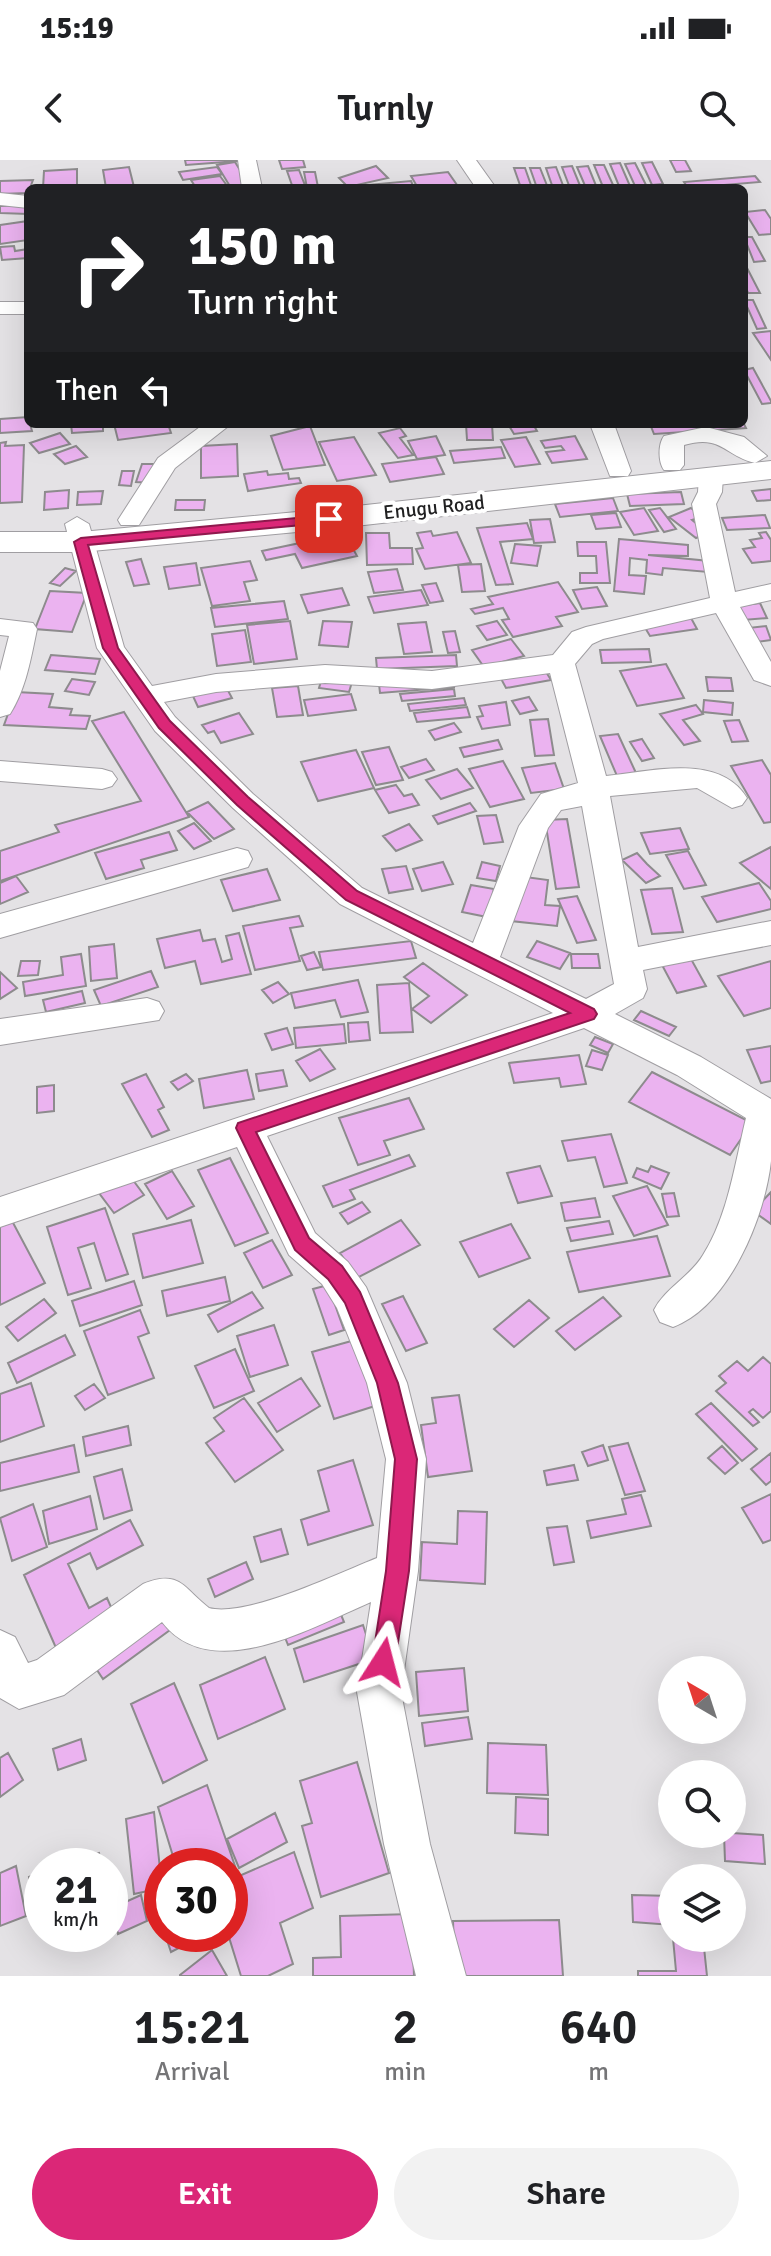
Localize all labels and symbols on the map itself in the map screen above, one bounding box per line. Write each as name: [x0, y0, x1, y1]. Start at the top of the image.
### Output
pin: [295, 485, 363, 553]
street label: Enugu Road: [382, 490, 486, 525]
position arrow: [341, 1620, 425, 1704]
north arrow: [658, 1656, 746, 1744]
speed limit sign: 30: [144, 1848, 248, 1952]

